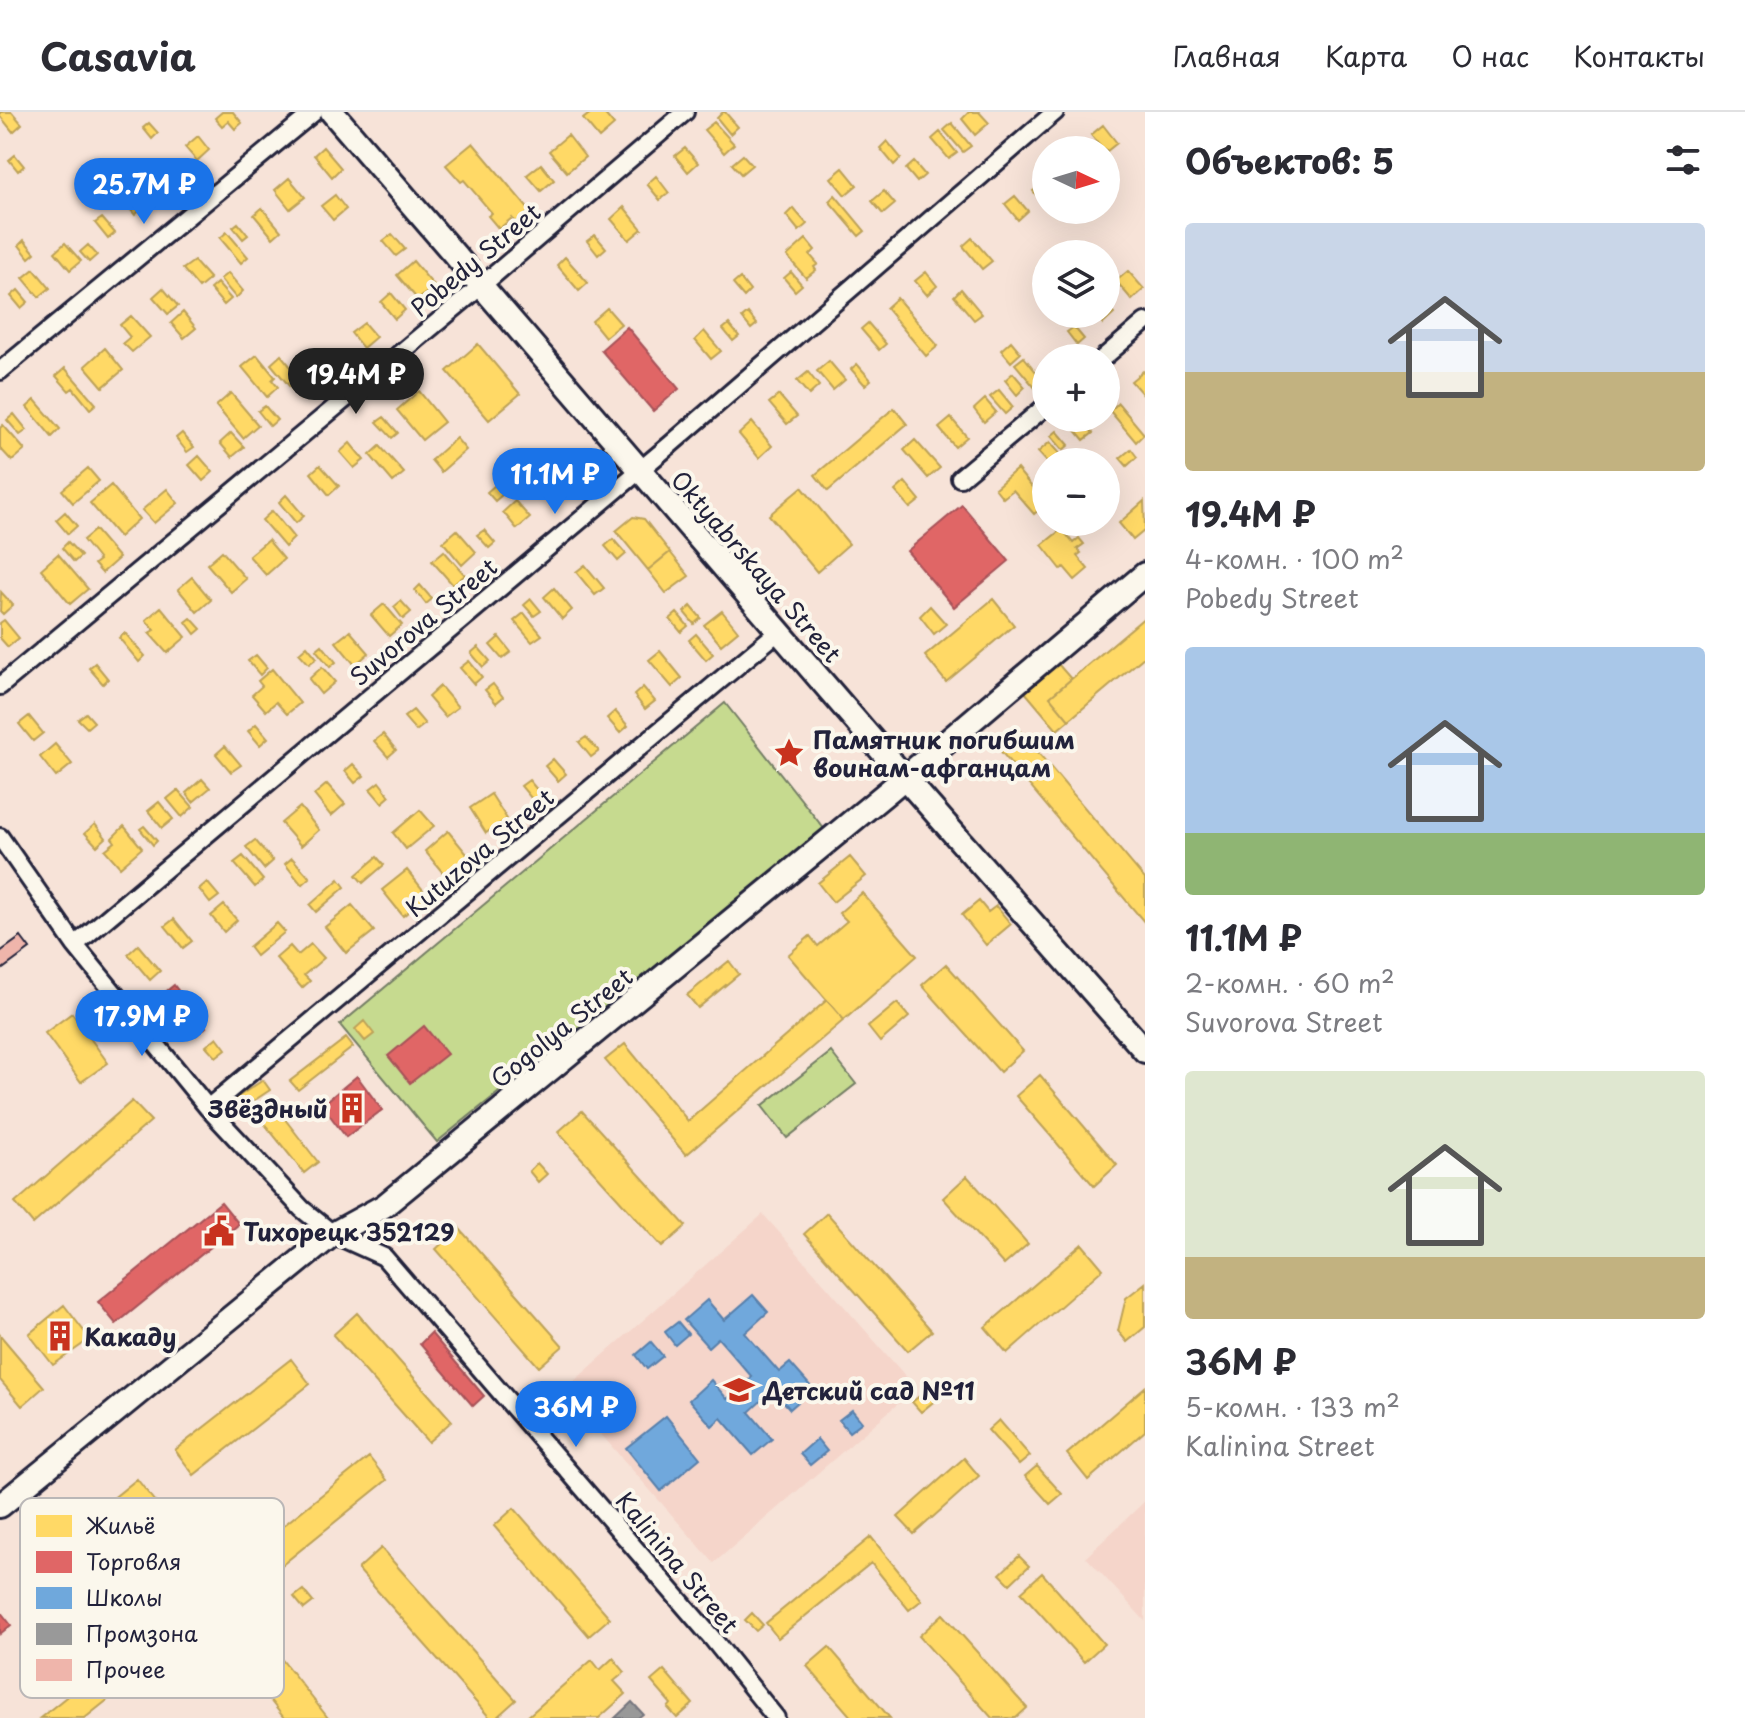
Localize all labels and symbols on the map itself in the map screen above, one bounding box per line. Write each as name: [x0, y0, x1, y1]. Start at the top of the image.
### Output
north arrow: [1032, 136, 1120, 224]
pin: 25.7M ₽: [70, 158, 218, 226]
street label: Pobedy Street: [402, 194, 548, 324]
pin: 19.4M ₽: [282, 348, 430, 416]
pin: 11.1M ₽: [481, 448, 629, 516]
street label: Oktyabrskaya Street: [663, 462, 851, 670]
street label: Suvorova Street: [342, 548, 505, 693]
place label: Памятник погибшим воинам-афганцам: [813, 721, 1075, 785]
place icon: Памятник погибшим воинам-афганцам: [772, 736, 806, 770]
street label: Kutuzova Street: [397, 779, 561, 925]
street label: Gogolya Street: [482, 958, 640, 1096]
pin: 17.9M ₽: [68, 990, 216, 1058]
place label: Звёздный: [207, 1090, 328, 1126]
building icon: Звёздный: [335, 1091, 369, 1125]
place label: Тихорецк 352129: [243, 1213, 454, 1249]
public building icon: Тихорецк 352129: [202, 1214, 236, 1248]
place label: Какаду: [84, 1318, 176, 1354]
building icon: Какаду: [43, 1319, 77, 1353]
place label: Детский сад №11: [762, 1372, 975, 1408]
school or university icon: Детский сад №11: [722, 1373, 756, 1407]
pin: 36M ₽: [520, 1381, 632, 1449]
street label: Kalinina Street: [608, 1483, 748, 1641]
legend: [20, 1498, 284, 1698]
text: Жильё: [85, 1508, 155, 1541]
text: Торговля: [86, 1544, 181, 1577]
text: Школы: [86, 1580, 162, 1613]
text: Промзона: [86, 1616, 198, 1649]
text: Прочее: [86, 1652, 166, 1685]

